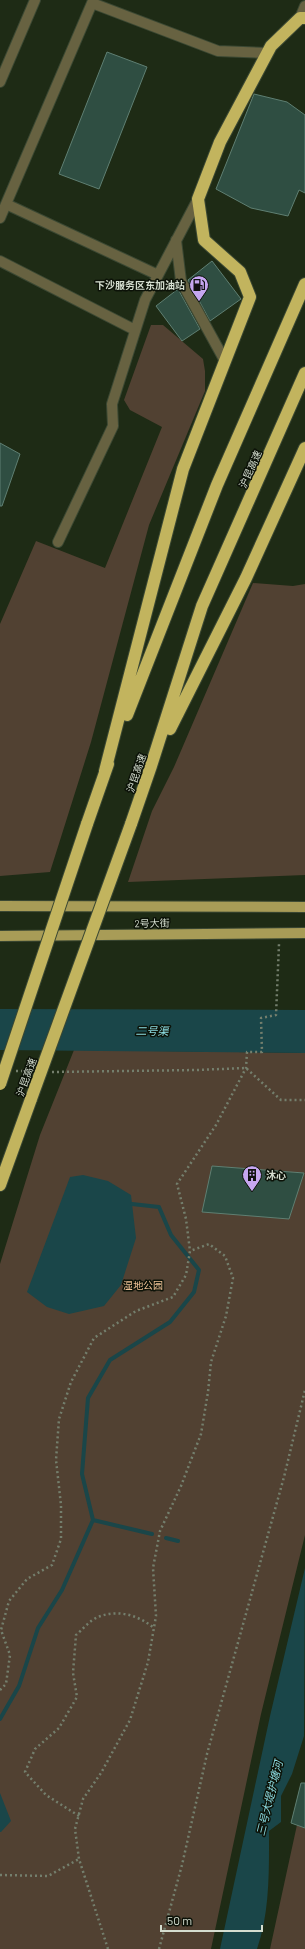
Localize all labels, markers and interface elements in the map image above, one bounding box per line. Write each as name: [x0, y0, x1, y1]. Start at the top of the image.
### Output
fuel station icon: 下沙服务区东加油站: [188, 274, 210, 302]
place label: 下沙服务区东加油站: [95, 279, 185, 291]
street label: 沪昆高速: [236, 448, 264, 490]
street label: 沪昆高速: [124, 752, 148, 794]
street label: 2号大街: [134, 917, 170, 929]
water label: 二号渠: [136, 1024, 170, 1037]
street label: 沪昆高速: [14, 1056, 38, 1098]
building icon: 沐心: [241, 1164, 263, 1192]
place label: 沐心: [266, 1169, 286, 1181]
park label: 湿地公园: [123, 1279, 163, 1291]
water label: 三号大堤护塘河: [253, 1757, 285, 1837]
scale bar: [161, 1907, 262, 1933]
text: 50 m: [167, 1913, 192, 1927]

